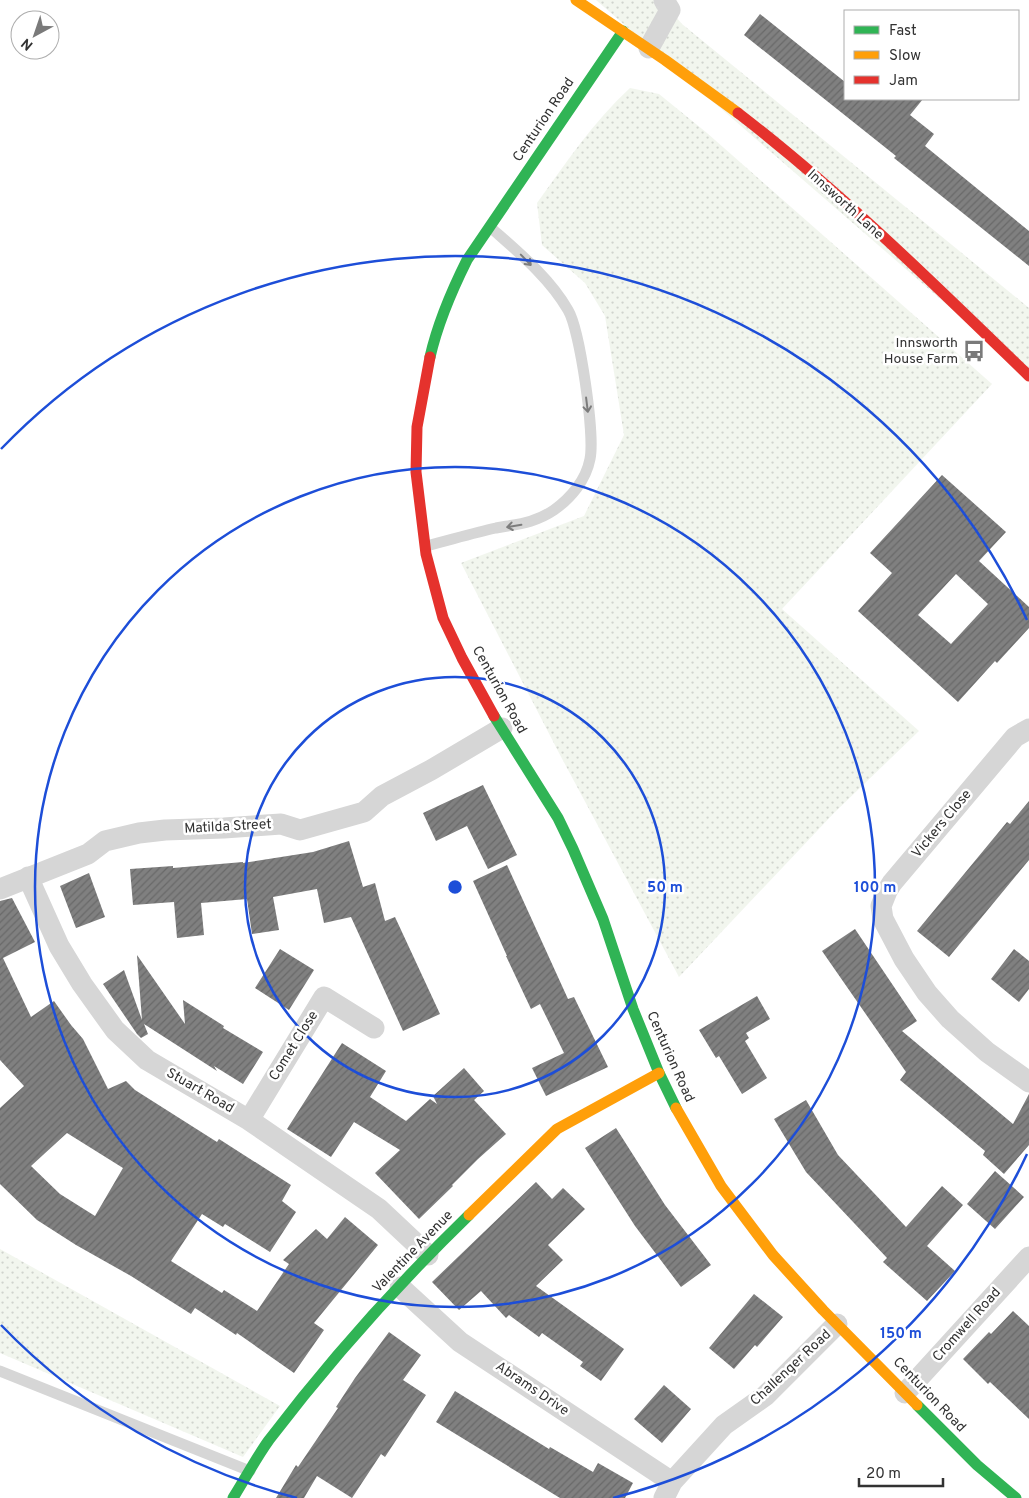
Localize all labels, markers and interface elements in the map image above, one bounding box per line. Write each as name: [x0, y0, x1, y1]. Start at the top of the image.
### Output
north arrow: [10, 10, 60, 60]
legend: [844, 10, 1019, 100]
text: Fast: [889, 22, 917, 41]
text: N: [18, 34, 37, 54]
text: Slow: [889, 47, 921, 66]
text: Jam: [889, 72, 918, 91]
street label: Centurion Road: [510, 75, 578, 165]
street label: Innsworth Lane: [803, 166, 887, 244]
one-way arrow: [519, 254, 532, 266]
place label: Innsworth House Farm: [884, 335, 958, 368]
bus stop icon: Innsworth House Farm: [961, 338, 987, 364]
one-way arrow: [582, 396, 592, 412]
one-way arrow: [506, 521, 522, 531]
street label: Centurion Road: [468, 643, 530, 737]
street label: Vickers Close: [909, 786, 975, 862]
street label: Matilda Street: [184, 816, 272, 838]
centre of rings: [446, 878, 464, 896]
text: 50 m: [647, 879, 683, 898]
text: 100 m: [854, 879, 896, 898]
street label: Comet Close: [266, 1008, 322, 1084]
street label: Centurion Road: [642, 1009, 698, 1105]
street label: Stuart Road: [163, 1065, 237, 1117]
street label: Valentine Avenue: [369, 1207, 457, 1297]
street label: Cromwell Road: [929, 1284, 1005, 1366]
text: 150 m: [880, 1325, 922, 1344]
street label: Challenger Road: [747, 1326, 835, 1410]
street label: Centurion Road: [889, 1354, 969, 1436]
street label: Abrams Drive: [492, 1358, 572, 1420]
scale bar: [859, 1456, 943, 1488]
text: 20 m: [866, 1465, 901, 1484]

